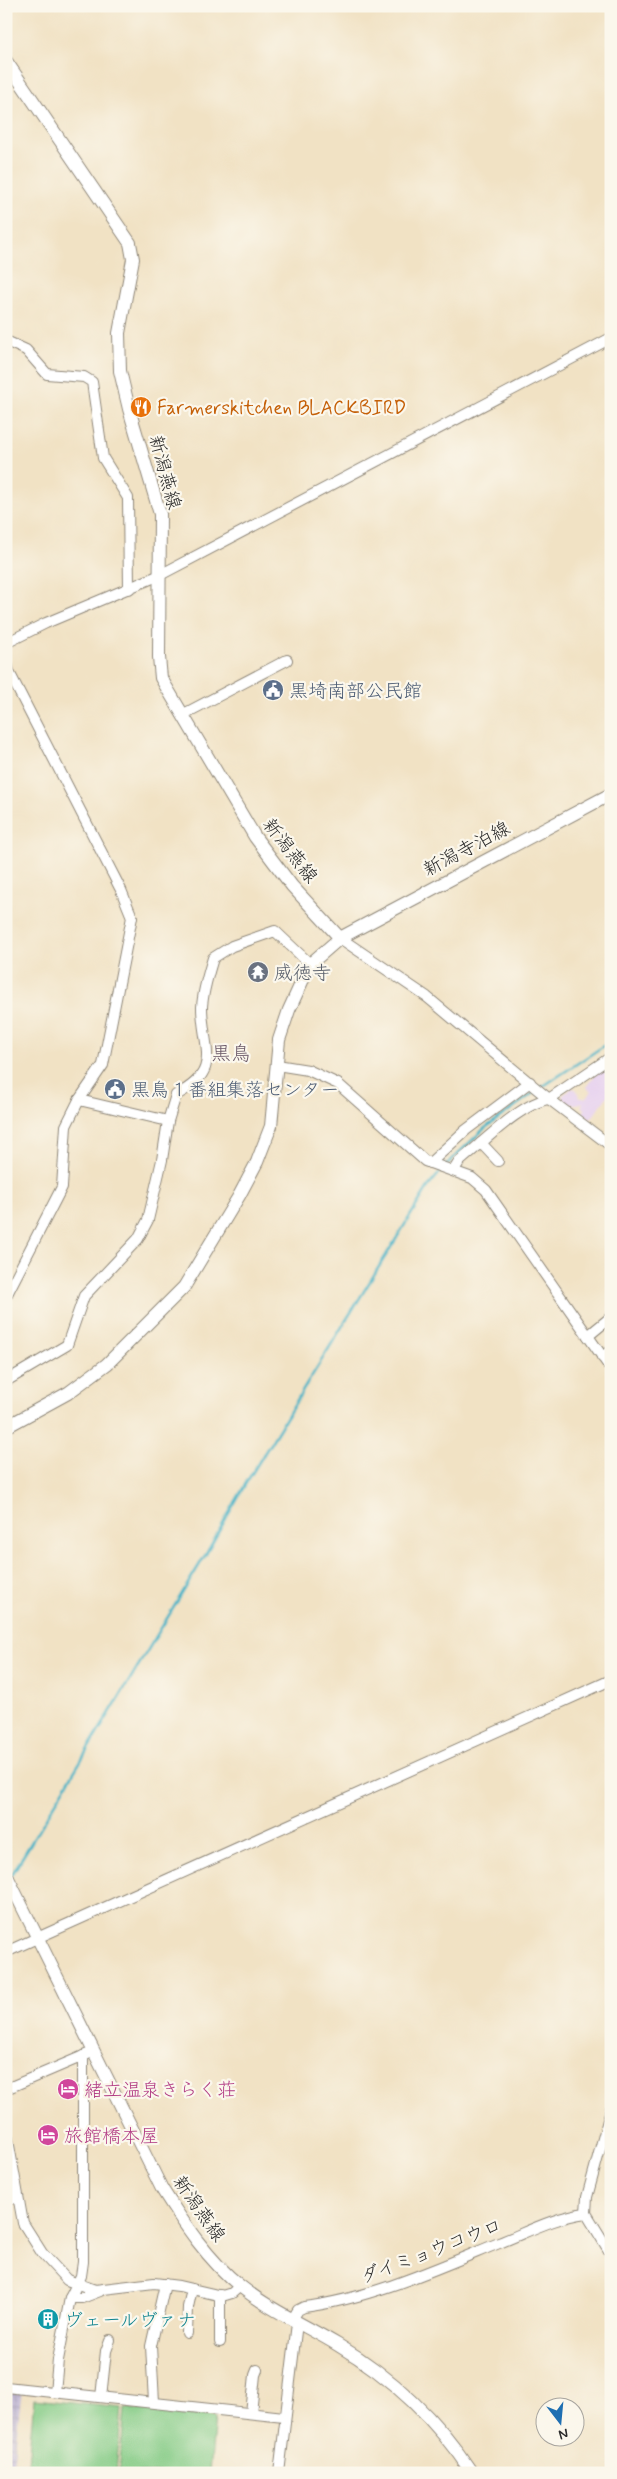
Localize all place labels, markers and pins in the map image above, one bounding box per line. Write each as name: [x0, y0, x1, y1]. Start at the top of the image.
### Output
restaurant icon: Farmerskitchen BLACKBIRD: [129, 395, 153, 419]
place label: Farmerskitchen BLACKBIRD: [157, 396, 406, 421]
public building icon: 黒埼南部公民館: [261, 678, 285, 702]
place label: 黒埼南部公民館: [289, 679, 422, 704]
temple icon: 威徳寺: [246, 960, 270, 984]
place label: 威徳寺: [274, 961, 331, 986]
public building icon: 黒鳥１番組集落センター: [103, 1077, 127, 1101]
place label: 黒鳥１番組集落センター: [131, 1078, 339, 1103]
hotel icon: 緒立温泉きらく荘: [56, 2077, 80, 2101]
place label: 緒立温泉きらく荘: [84, 2078, 236, 2103]
hotel icon: 旅館橋本屋: [36, 2123, 60, 2147]
place label: 旅館橋本屋: [64, 2124, 159, 2149]
building icon: ヴェールヴァナ: [36, 2307, 60, 2331]
place label: ヴェールヴァナ: [64, 2308, 196, 2333]

